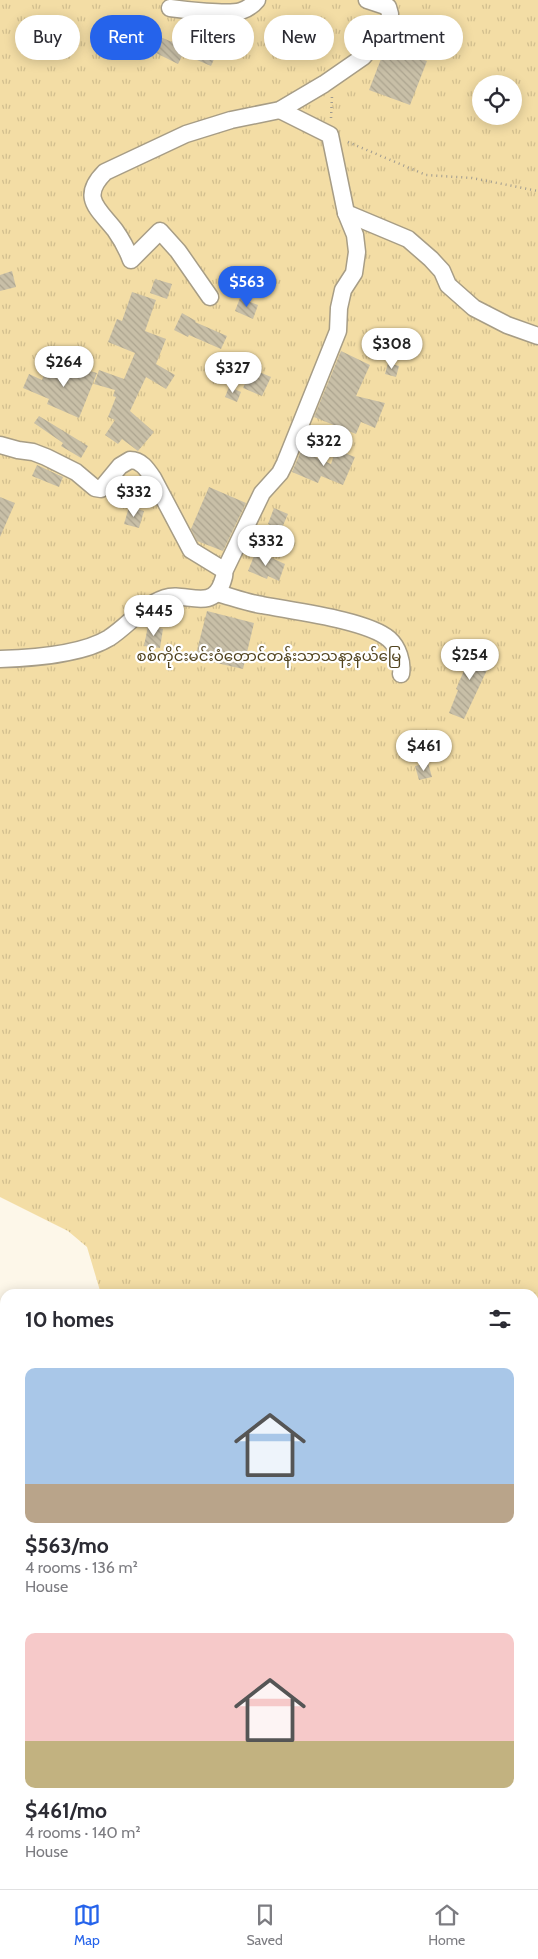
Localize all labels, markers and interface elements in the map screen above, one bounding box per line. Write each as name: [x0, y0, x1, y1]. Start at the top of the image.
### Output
chip: Buy: [15, 15, 80, 60]
chip: Rent: [90, 15, 162, 60]
chip: Filters: [172, 15, 254, 60]
chip: New: [264, 15, 334, 60]
chip: Apartment: [344, 15, 463, 60]
map controls: [472, 75, 522, 125]
button: locate: [472, 75, 522, 125]
pin: $563: [217, 266, 277, 308]
text: $563: [229, 272, 265, 291]
pin: $308: [362, 328, 422, 370]
text: $308: [373, 334, 411, 353]
pin: $264: [34, 346, 94, 388]
text: $264: [46, 352, 82, 371]
pin: $327: [203, 352, 263, 394]
text: $327: [216, 358, 250, 377]
pin: $322: [294, 424, 354, 467]
text: $322: [307, 431, 341, 450]
pin: $332: [104, 476, 164, 518]
text: $332: [117, 482, 152, 501]
pin: $332: [236, 524, 296, 567]
text: $332: [249, 531, 284, 550]
pin: $445: [124, 594, 184, 637]
text: $445: [135, 601, 173, 620]
pin: $254: [440, 638, 500, 681]
text: $254: [452, 645, 488, 664]
park label: စစ်ကိုင်းမင်းဝံတောင်တန်းသာသနာ့နယ်မြေ: [137, 646, 401, 668]
pin: $461: [394, 730, 454, 772]
text: $461: [407, 736, 441, 755]
icon: filters: [486, 1305, 514, 1333]
text: 10 homes: [25, 1307, 114, 1332]
icon: home: [225, 1400, 315, 1490]
text: $563/mo: [25, 1533, 109, 1558]
text: 4 rooms · 136 m²: [25, 1558, 138, 1577]
text: House: [25, 1577, 68, 1596]
icon: home: [225, 1665, 315, 1755]
text: $461/mo: [25, 1798, 107, 1823]
text: 4 rooms · 140 m²: [25, 1823, 141, 1842]
text: House: [25, 1842, 68, 1861]
tab: Map: [73, 1901, 101, 1949]
tab: Saved: [246, 1901, 283, 1949]
tab: Home: [428, 1901, 465, 1949]

